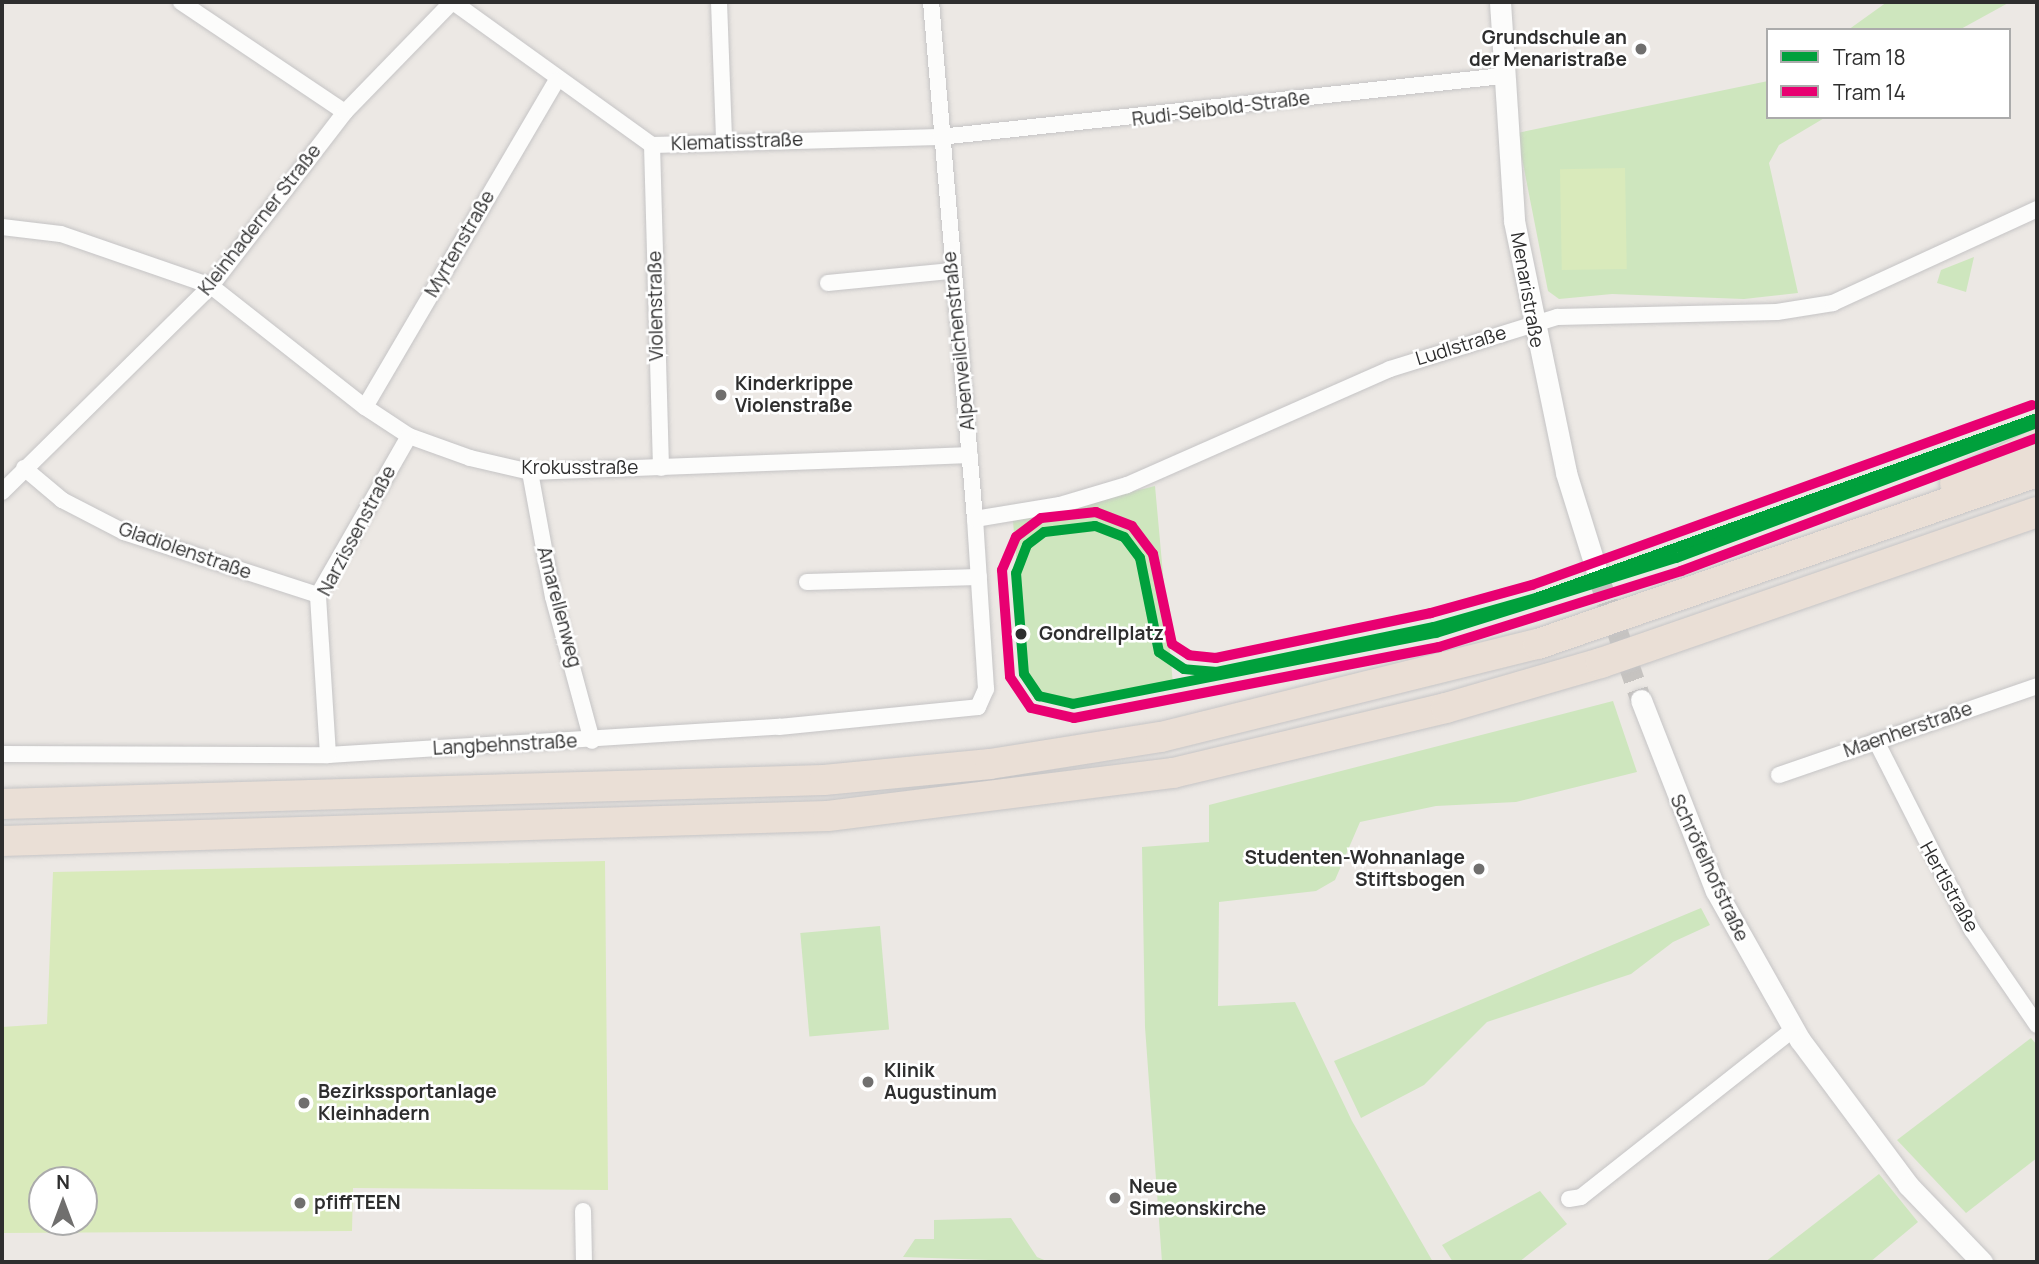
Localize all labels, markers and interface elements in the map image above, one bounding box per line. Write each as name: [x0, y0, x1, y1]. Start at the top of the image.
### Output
place label: Grundschule an der Menaristraße: [1469, 27, 1627, 71]
legend: [1766, 28, 2011, 119]
marker: Grundschule an der Menaristraße: [1633, 41, 1649, 57]
text: Tram 18: [1833, 43, 1906, 71]
text: Tram 14: [1833, 78, 1906, 106]
street label: Rudi-Seibold-Straße: [1131, 87, 1311, 131]
street label: Klematisstraße: [670, 128, 804, 156]
street label: Kleinhaderner Straße: [194, 140, 326, 300]
street label: Myrtenstraße: [420, 187, 500, 301]
street label: Menaristraße: [1506, 230, 1548, 350]
street label: Alpenveilchenstraße: [938, 250, 980, 432]
street label: Violenstraße: [644, 251, 668, 361]
street label: Ludlstraße: [1413, 321, 1509, 371]
place label: Kinderkrippe Violenstraße: [735, 373, 853, 417]
marker: Kinderkrippe Violenstraße: [713, 387, 729, 403]
street label: Krokusstraße: [522, 457, 638, 479]
street label: Narzissenstraße: [313, 462, 401, 600]
street label: Gladiolenstraße: [116, 518, 254, 584]
street label: Amarellenweg: [532, 544, 586, 670]
marker: Gondrellplatz: [1009, 622, 1033, 646]
place label: Gondrellplatz: [1039, 623, 1164, 645]
street label: Maenherstraße: [1841, 697, 1975, 763]
street label: Langbehnstraße: [432, 730, 578, 760]
street label: Schröfelhofstraße: [1665, 791, 1753, 945]
street label: Hertlstraße: [1915, 838, 1983, 936]
place label: Studenten-Wohnanlage Stiftsbogen: [1245, 847, 1465, 891]
marker: Studenten-Wohnanlage Stiftsbogen: [1471, 861, 1487, 877]
place label: Klinik Augustinum: [884, 1060, 997, 1104]
marker: Klinik Augustinum: [858, 1072, 878, 1092]
place label: Bezirkssportanlage Kleinhadern: [318, 1081, 497, 1125]
marker: Bezirkssportanlage Kleinhadern: [296, 1095, 312, 1111]
north arrow: [28, 1166, 98, 1236]
text: N: [56, 1169, 70, 1195]
place label: Neue Simeonskirche: [1129, 1176, 1266, 1220]
marker: Neue Simeonskirche: [1107, 1190, 1123, 1206]
place label: pfiffTEEN: [314, 1192, 401, 1214]
marker: pfiffTEEN: [292, 1195, 308, 1211]

